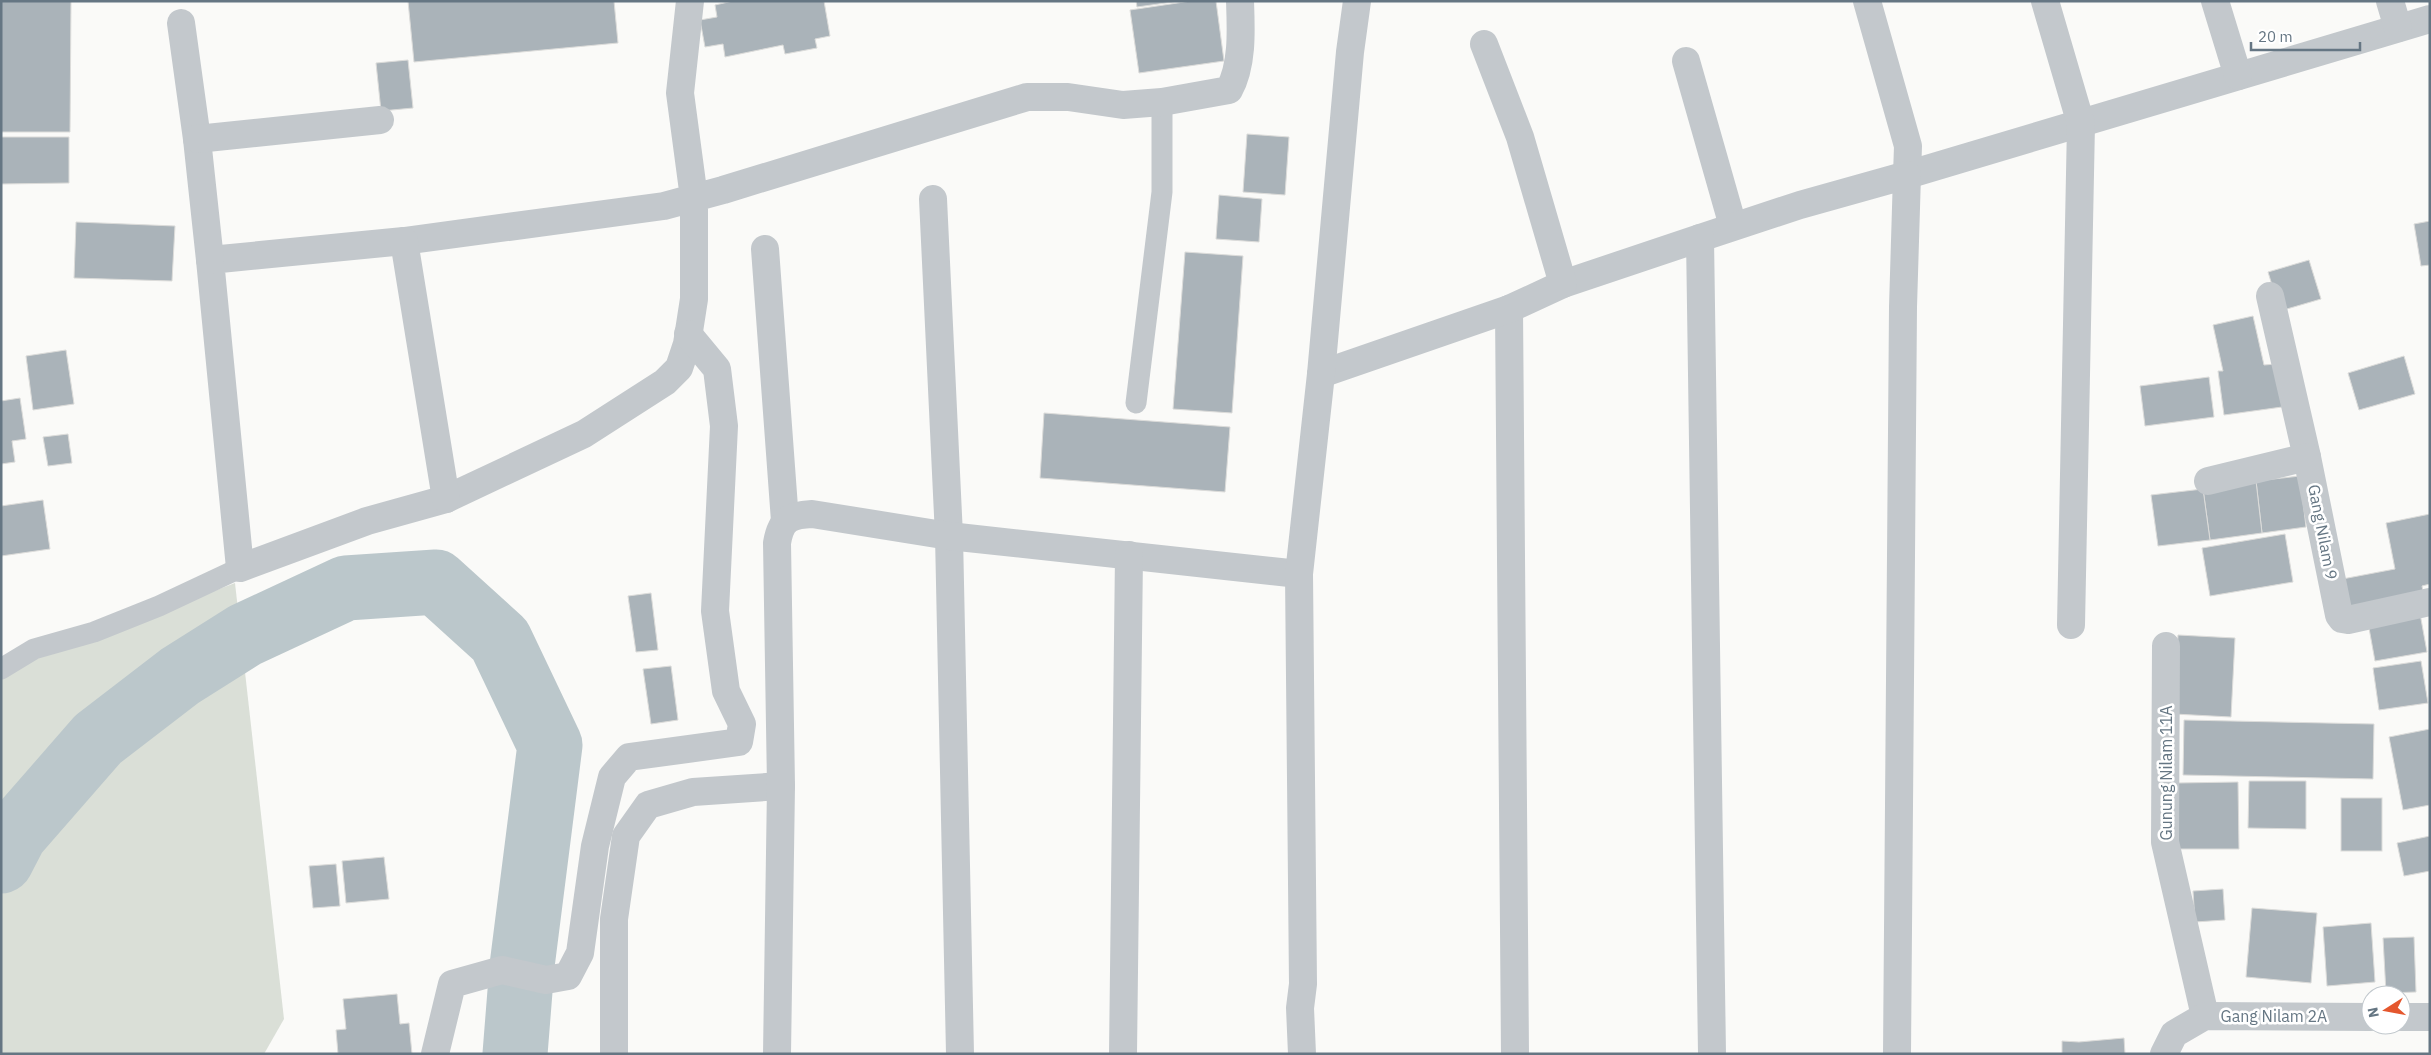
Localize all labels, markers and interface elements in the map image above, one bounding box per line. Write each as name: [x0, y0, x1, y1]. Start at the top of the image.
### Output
scale bar: [2251, 20, 2360, 52]
text: 20 m: [2258, 27, 2293, 46]
street label: Gang Nilam 9: [2304, 483, 2342, 581]
street label: Gunung Nilam 11A: [2156, 705, 2176, 841]
north arrow: [2361, 985, 2411, 1035]
street label: Gang Nilam 2A: [2221, 1006, 2327, 1026]
text: N: [2363, 1006, 2383, 1019]

